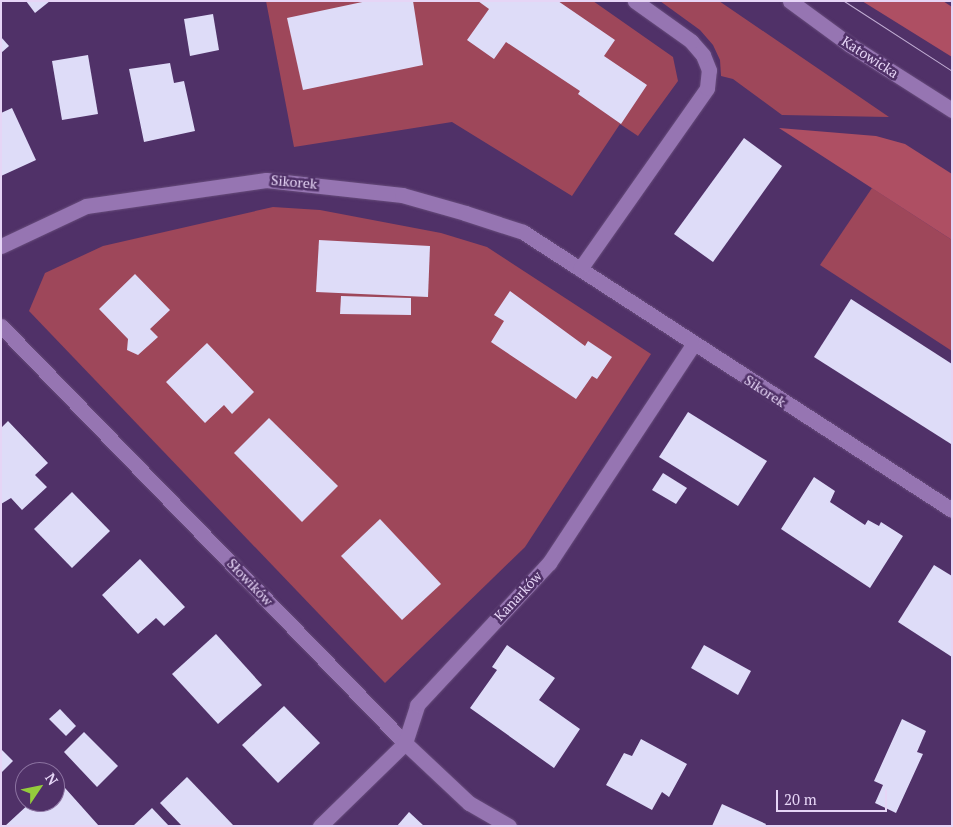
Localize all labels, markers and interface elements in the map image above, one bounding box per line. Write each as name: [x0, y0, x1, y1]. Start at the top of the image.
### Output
street label: Katowicka: [839, 32, 901, 82]
street label: Sikorek: [270, 172, 318, 192]
street label: Sikorek: [741, 371, 789, 411]
street label: Słowików: [224, 555, 276, 609]
street label: Kanarków: [491, 568, 545, 624]
north arrow: [15, 762, 65, 812]
text: N: [41, 769, 63, 789]
scale bar: [778, 780, 889, 812]
text: 20 m: [784, 789, 817, 809]

